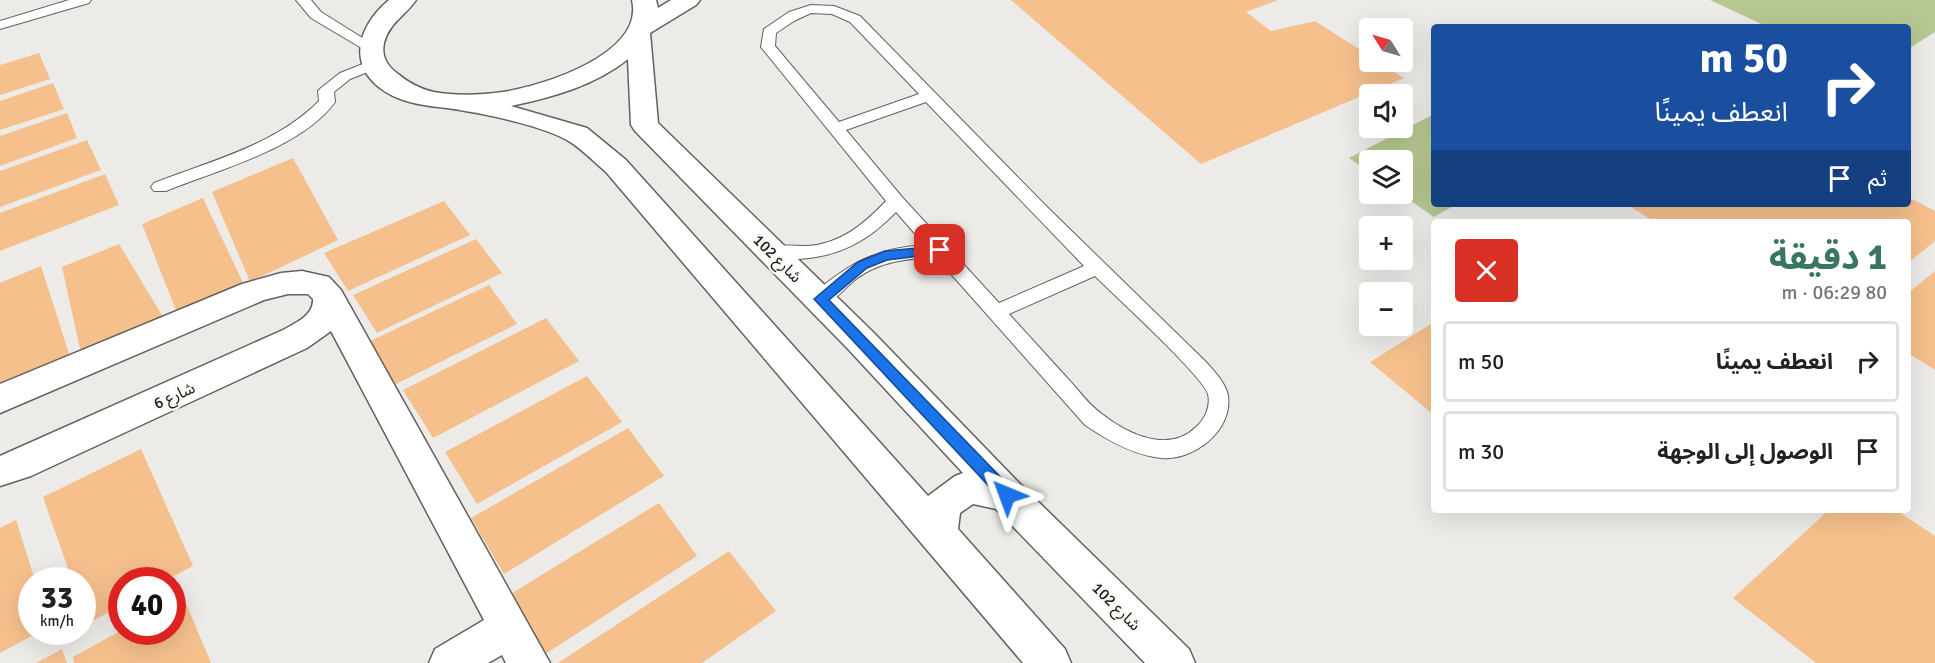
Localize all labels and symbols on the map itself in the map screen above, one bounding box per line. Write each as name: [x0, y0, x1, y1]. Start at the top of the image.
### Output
north arrow: [1359, 18, 1413, 72]
pin: [914, 224, 965, 275]
street label: شارع 102: [747, 230, 806, 289]
street label: شارع 6: [151, 378, 199, 416]
position arrow: [975, 463, 1039, 527]
speed limit sign: 40: [108, 567, 186, 645]
street label: شارع 102: [1086, 578, 1145, 637]

